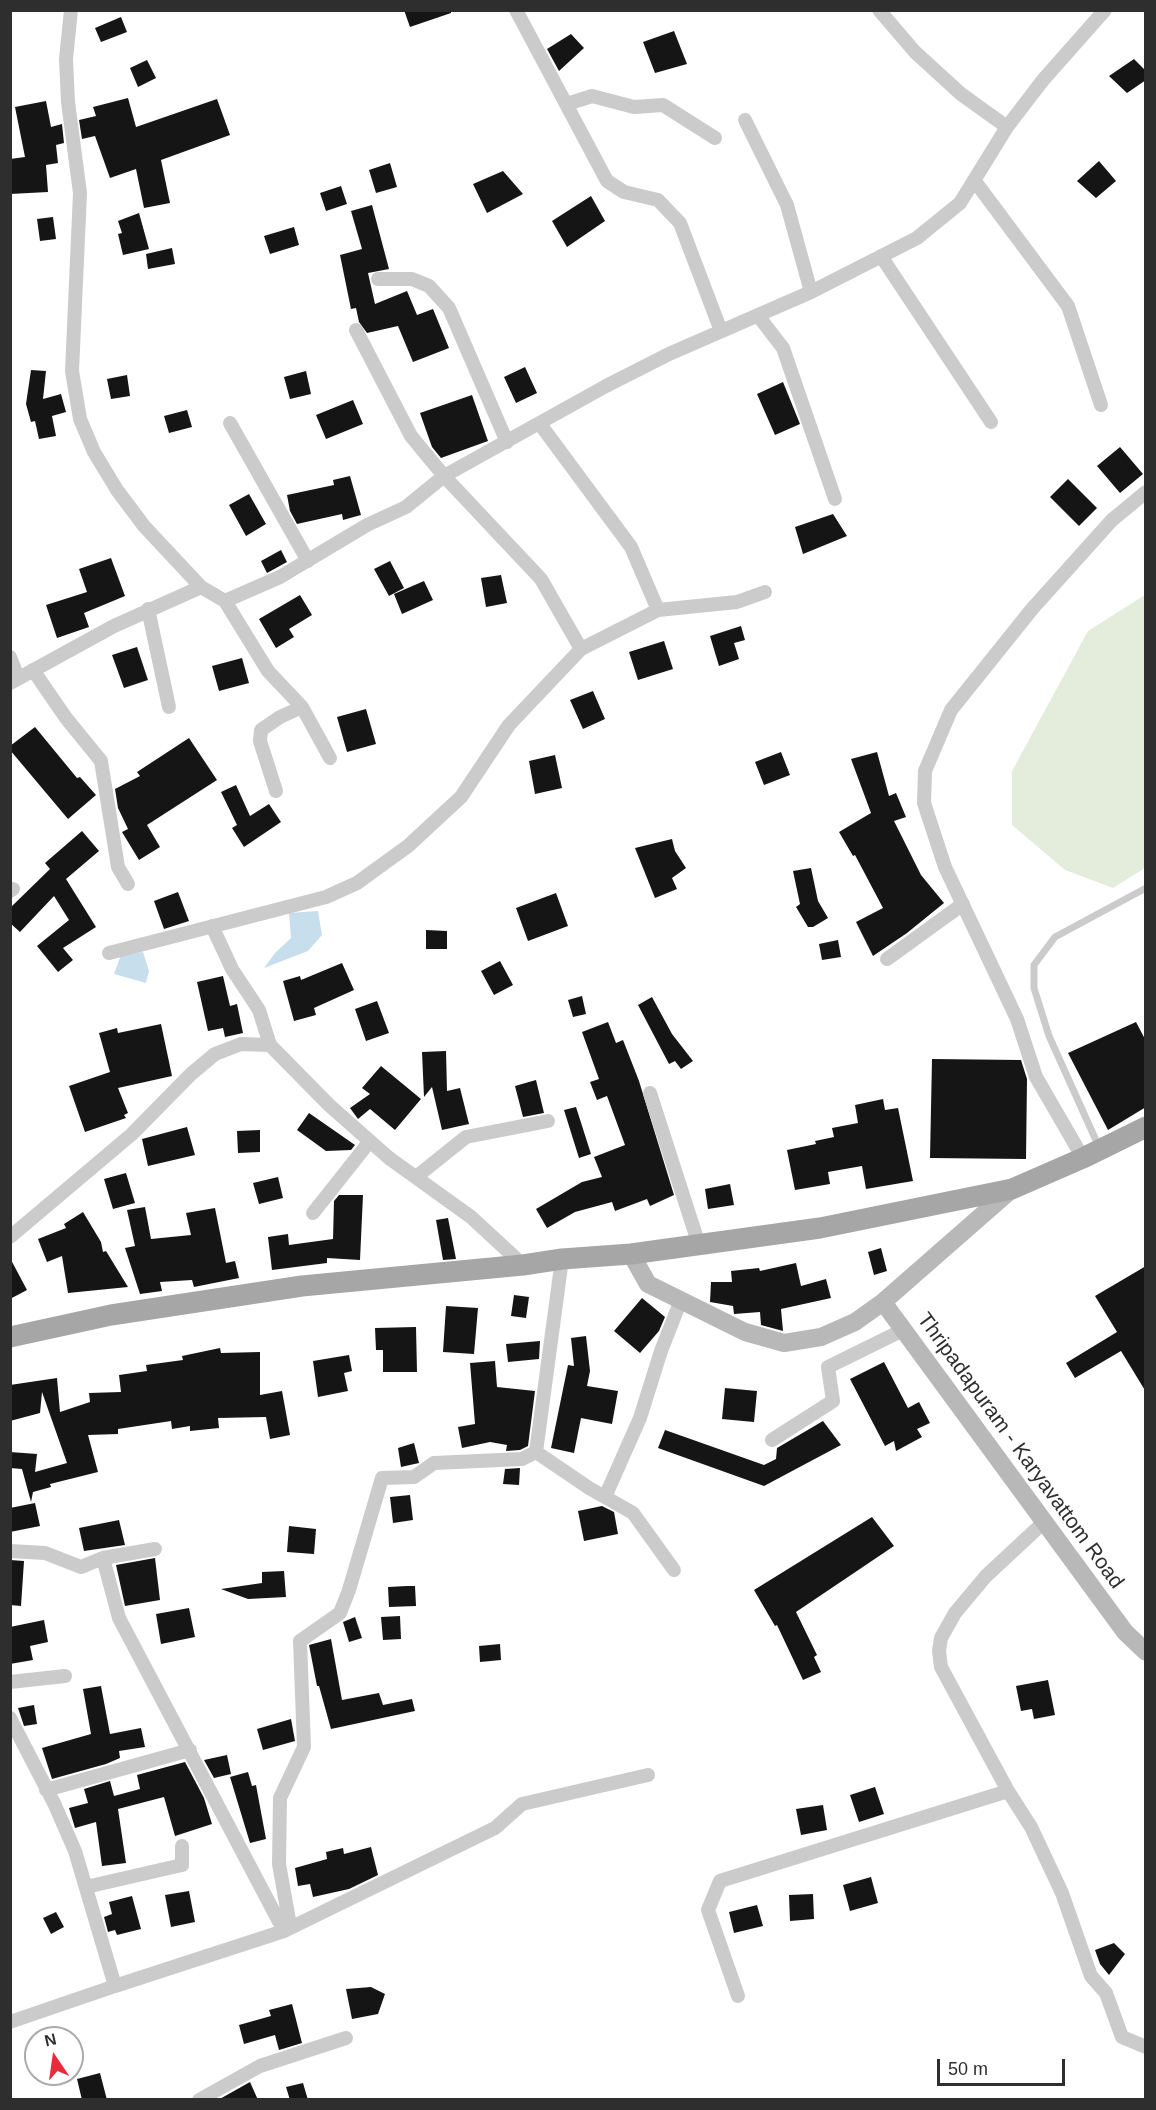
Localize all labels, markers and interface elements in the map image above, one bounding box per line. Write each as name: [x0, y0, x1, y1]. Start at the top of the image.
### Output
street label: Thripadapuram - Karyavattom Road: [911, 1308, 1129, 1594]
north arrow: [24, 2026, 84, 2086]
text: N: [43, 2030, 58, 2050]
scale bar: [940, 2047, 1068, 2085]
text: 50 m: [948, 2059, 988, 2079]

